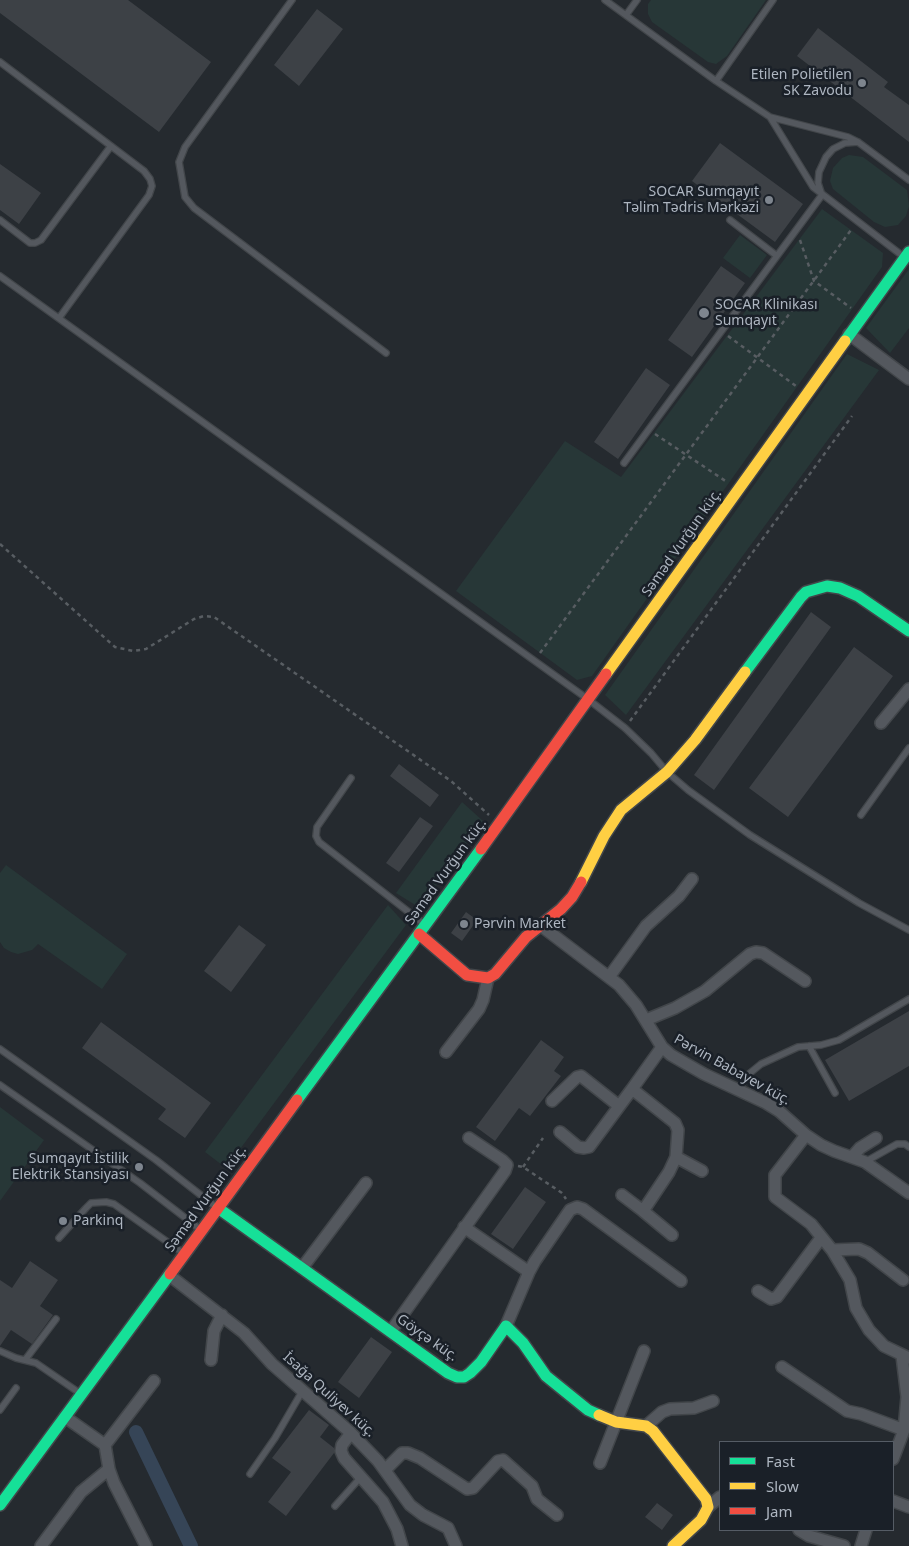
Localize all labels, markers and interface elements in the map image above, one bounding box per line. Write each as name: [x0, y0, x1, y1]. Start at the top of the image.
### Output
place label: Etilen Polietilen SK Zavodu: [751, 67, 852, 100]
marker: Etilen Polietilen SK Zavodu: [856, 77, 868, 89]
place label: SOCAR Sumqayıt Təlim Tədris Mərkəzi: [623, 184, 759, 216]
marker: SOCAR Sumqayıt Təlim Tədris Mərkəzi: [763, 194, 775, 206]
place label: SOCAR Klinikası Sumqayıt: [715, 297, 818, 330]
marker: SOCAR Klinikası Sumqayıt: [697, 306, 711, 320]
street label: Səməd Vurğun küç.: [639, 486, 725, 600]
street label: Səməd Vurğun küç.: [402, 815, 490, 929]
place label: Pərvin Market: [474, 916, 566, 932]
marker: Pərvin Market: [458, 918, 470, 930]
street label: Pərvin Babayev küç.: [671, 1031, 793, 1109]
street label: Səməd Vurğun küç.: [162, 1142, 250, 1256]
place label: Sumqayıt İstilik Elektrik Stansiyası: [12, 1151, 129, 1184]
marker: Sumqayıt İstilik Elektrik Stansiyası: [133, 1161, 145, 1173]
place label: Parkinq: [73, 1213, 123, 1229]
marker: Parkinq: [57, 1215, 69, 1227]
street label: Göyçə küç.: [393, 1311, 461, 1365]
street label: İsağa Quliyev küç.: [279, 1349, 379, 1441]
legend: [719, 1441, 894, 1531]
text: Fast: [766, 1451, 795, 1471]
text: Slow: [766, 1476, 799, 1496]
text: Jam: [766, 1501, 793, 1521]

